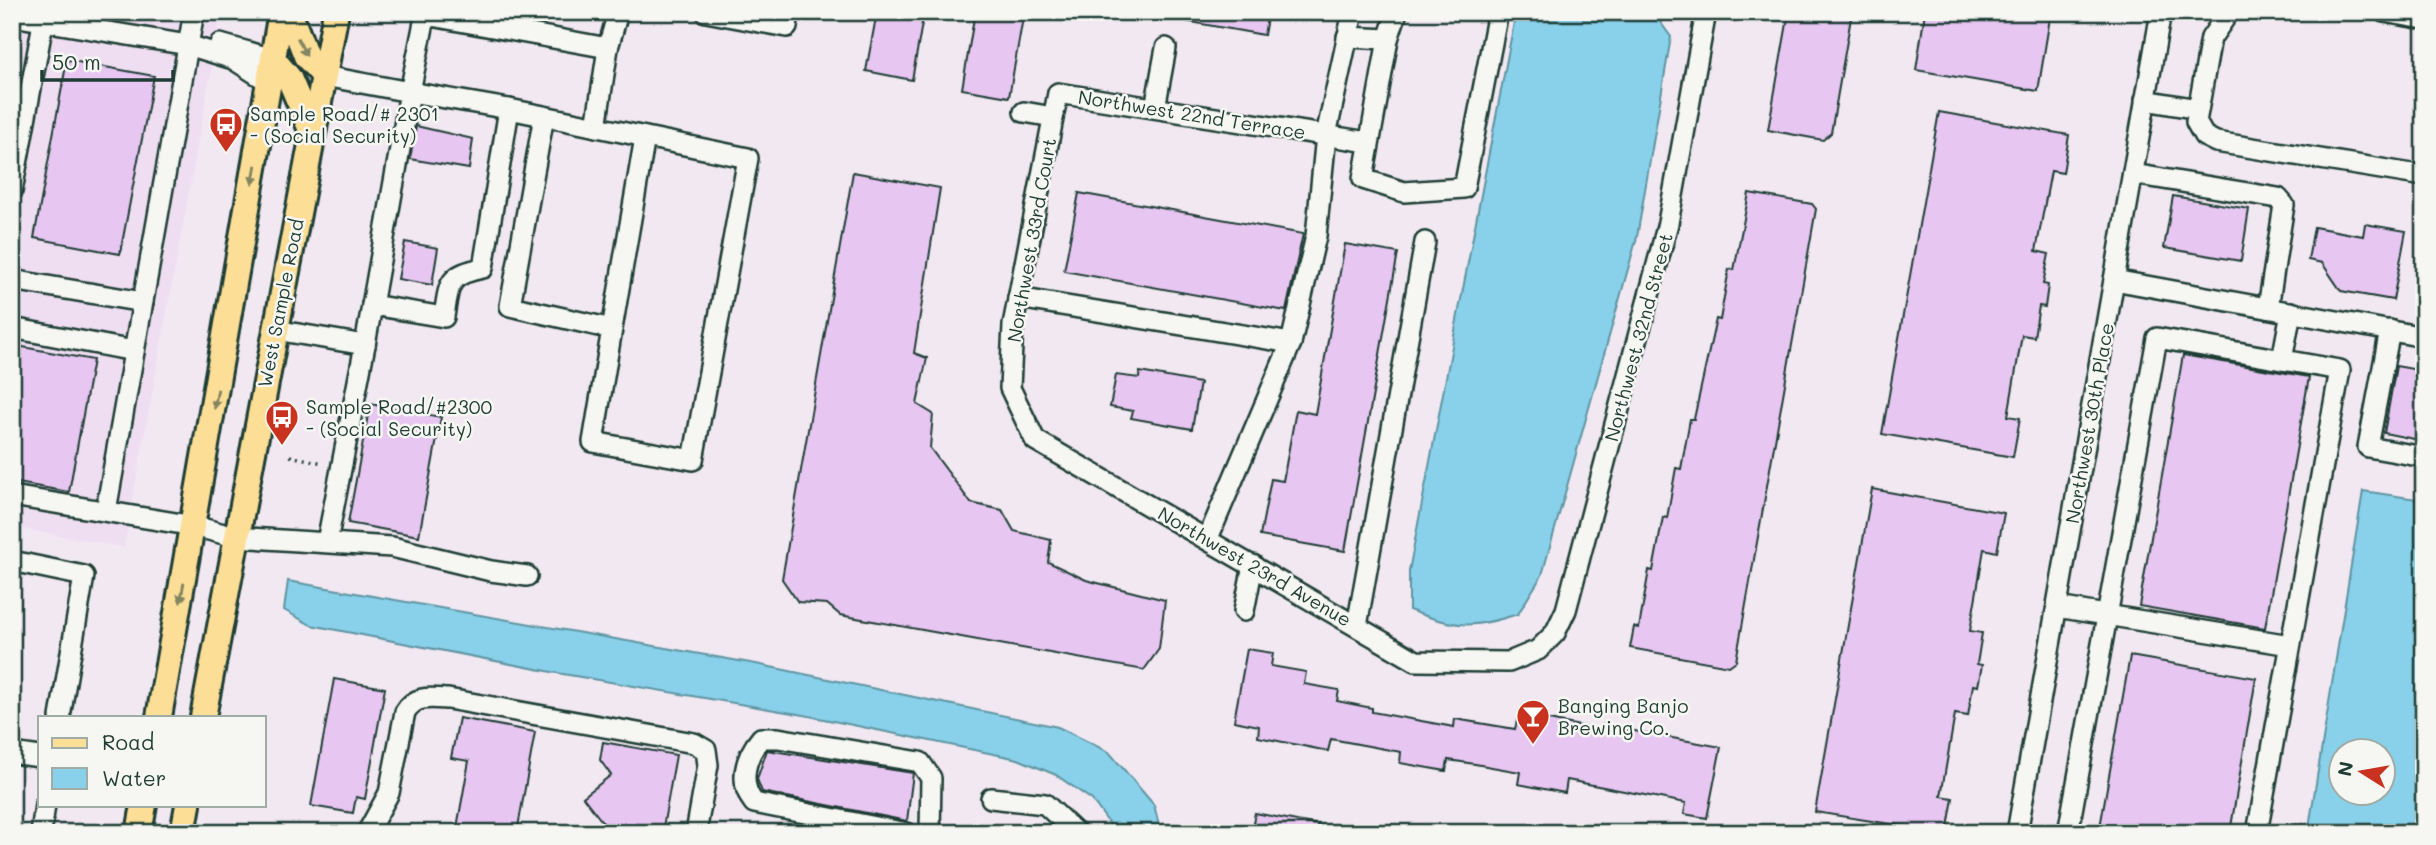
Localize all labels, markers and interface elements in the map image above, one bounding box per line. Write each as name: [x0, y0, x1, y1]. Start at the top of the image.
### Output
one-way arrow: [296, 37, 307, 57]
scale bar: [42, 38, 173, 82]
text: 50 m: [52, 48, 101, 75]
street label: Northwest 22nd Terrace: [1076, 84, 1308, 144]
place label: Sample Road/# 2301 - (Social Security): [250, 101, 439, 148]
bus stop icon: Sample Road/# 2301 - (Social Security): [207, 105, 245, 154]
street label: Northwest 33rd Court: [1001, 136, 1061, 344]
one-way arrow: [248, 164, 259, 186]
street label: West Sample Road: [251, 216, 309, 390]
street label: Northwest 32nd Street: [1598, 230, 1678, 444]
street label: Northwest 30th Place: [2059, 321, 2119, 525]
one-way arrow: [210, 388, 221, 410]
place label: Sample Road/#2300 - (Social Security): [306, 394, 492, 441]
bus stop icon: Sample Road/#2300 - (Social Security): [263, 398, 301, 447]
street label: Northwest 23rd Avenue: [1154, 500, 1356, 632]
one-way arrow: [176, 582, 187, 604]
place label: Banging Banjo Brewing Co.: [1558, 693, 1688, 740]
bar icon: Banging Banjo Brewing Co.: [1514, 697, 1552, 746]
legend: [38, 716, 266, 806]
text: Road: [102, 728, 154, 755]
north arrow: [2328, 736, 2398, 806]
text: N: [2331, 759, 2358, 778]
text: Water: [102, 764, 166, 791]

